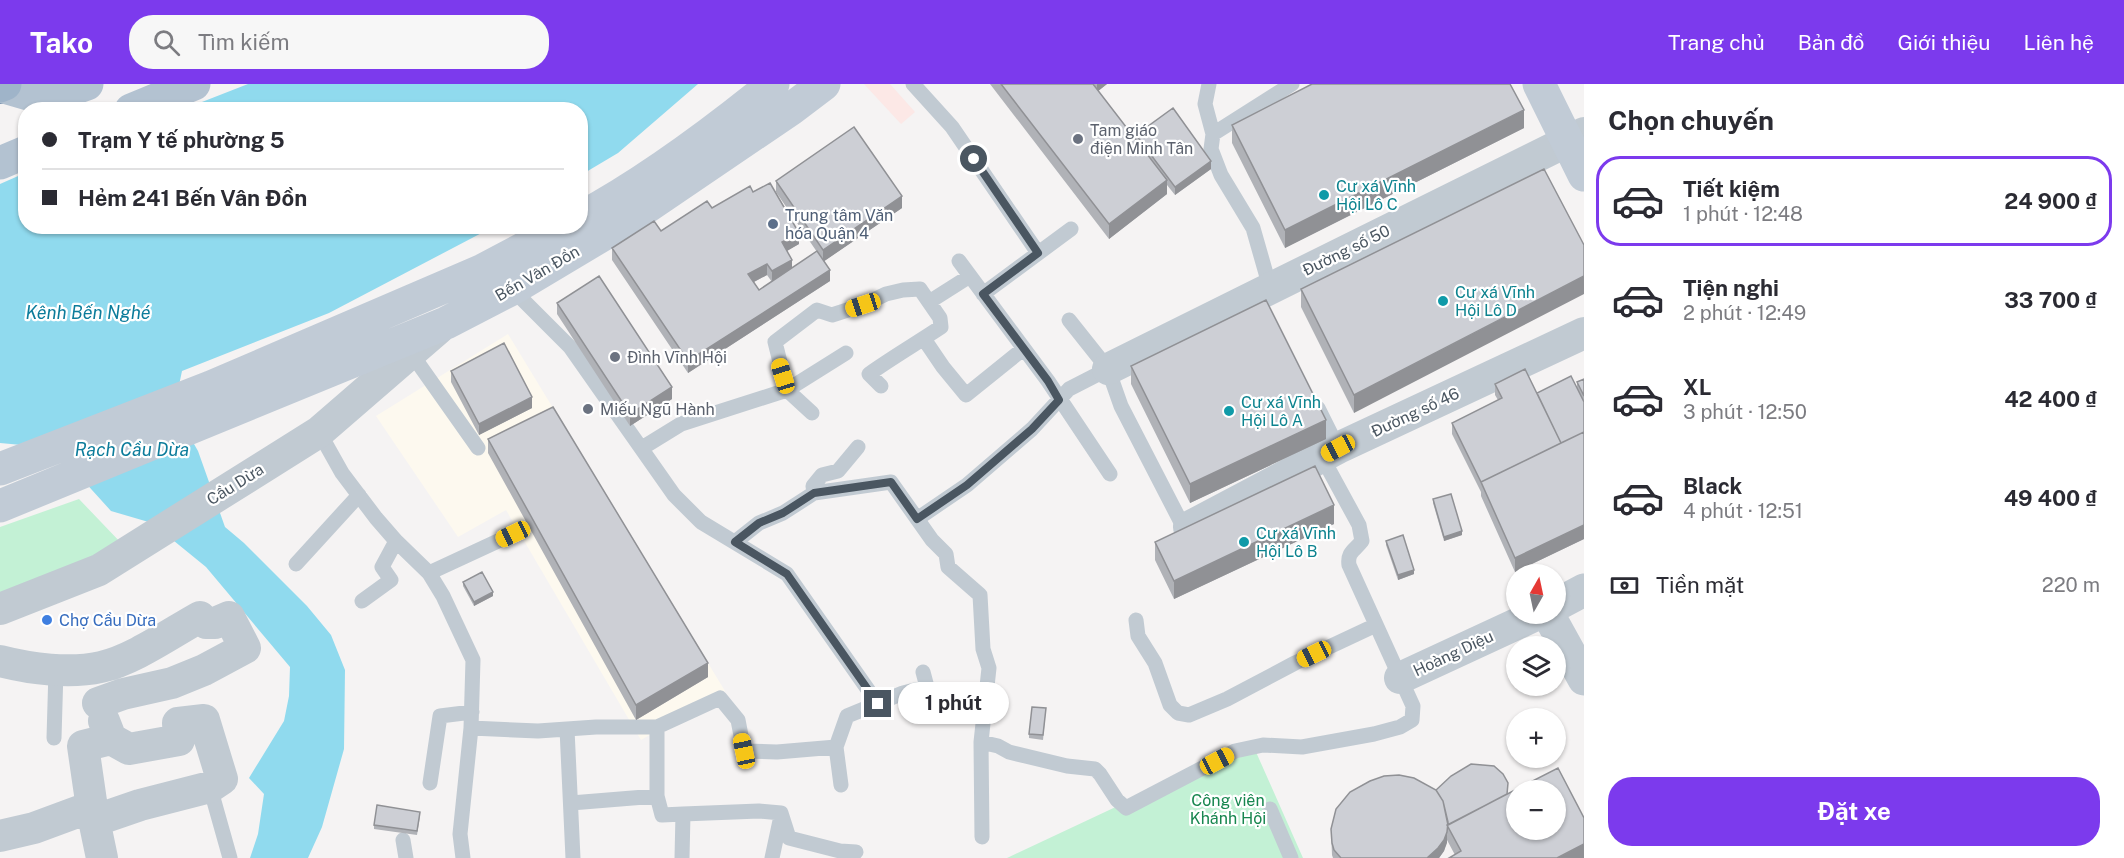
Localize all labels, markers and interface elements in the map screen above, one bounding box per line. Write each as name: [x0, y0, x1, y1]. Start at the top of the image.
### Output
search box: [129, 15, 549, 69]
text: Tako: [30, 26, 93, 59]
icon: search: [150, 26, 183, 59]
text: Tìm kiếm: [198, 29, 289, 55]
text: Trang chủ: [1668, 30, 1765, 55]
text: Bản đồ: [1798, 30, 1865, 55]
text: Giới thiệu: [1898, 30, 1991, 55]
text: Liên hệ: [2024, 30, 2094, 55]
text: Chọn chuyến: [1608, 104, 1774, 136]
place label: Tam giáo điện Minh Tân: [1090, 121, 1193, 158]
text: Trạm Y tế phường 5: [78, 127, 284, 153]
marker: Tam giáo điện Minh Tân: [1071, 132, 1085, 146]
route start: [960, 145, 987, 172]
icon: car: [1611, 174, 1665, 228]
text: Tiết kiệm: [1683, 176, 1780, 202]
place label: Cư xá Vĩnh Hội Lô C: [1336, 177, 1416, 214]
text: Hẻm 241 Bến Vân Đồn: [78, 185, 307, 211]
marker: Cư xá Vĩnh Hội Lô C: [1317, 188, 1331, 202]
text: 24 900 ₫: [2004, 188, 2097, 214]
text: 1 phút · 12:48: [1683, 202, 1803, 226]
place label: Trung tâm Văn hóa Quận 4: [785, 206, 893, 243]
marker: Trung tâm Văn hóa Quận 4: [766, 217, 780, 231]
street label: Đường số 50: [1299, 221, 1393, 280]
street label: Bến Vân Đồn: [492, 242, 583, 305]
icon: car: [1611, 273, 1665, 327]
text: Tiện nghi: [1683, 275, 1779, 301]
place label: Cư xá Vĩnh Hội Lô D: [1455, 283, 1535, 320]
text: 33 700 ₫: [2004, 287, 2097, 313]
car: [843, 291, 883, 319]
marker: Cư xá Vĩnh Hội Lô D: [1436, 294, 1450, 308]
text: 2 phút · 12:49: [1683, 301, 1806, 325]
water label: Kênh Bến Nghé: [25, 302, 151, 323]
place label: Đình Vĩnh Hội: [627, 348, 727, 367]
marker: Đình Vĩnh Hội: [608, 350, 622, 364]
car: [769, 356, 797, 396]
icon: car: [1611, 372, 1665, 426]
text: XL: [1683, 374, 1711, 400]
street label: Đường số 46: [1368, 384, 1462, 441]
text: 42 400 ₫: [2004, 386, 2097, 412]
place label: Cư xá Vĩnh Hội Lô A: [1241, 393, 1321, 430]
place label: Miếu Ngũ Hành: [600, 400, 715, 419]
text: 3 phút · 12:50: [1683, 400, 1807, 424]
marker: Miếu Ngũ Hành: [581, 402, 595, 416]
marker: Cư xá Vĩnh Hội Lô A: [1222, 404, 1236, 418]
car: [1318, 432, 1358, 464]
water label: Rạch Cầu Dừa: [75, 439, 189, 460]
street label: Cầu Dừa: [203, 460, 267, 509]
icon: car: [1611, 471, 1665, 525]
text: Black: [1683, 473, 1742, 499]
text: 49 400 ₫: [2004, 485, 2097, 511]
text: 4 phút · 12:51: [1683, 499, 1803, 523]
car: [493, 518, 533, 550]
place label: Cư xá Vĩnh Hội Lô B: [1256, 524, 1336, 561]
marker: Cư xá Vĩnh Hội Lô B: [1237, 535, 1251, 549]
north arrow: [1506, 564, 1566, 624]
map controls: [1506, 564, 1566, 840]
icon: cash: [1608, 569, 1641, 602]
text: Tiền mặt: [1656, 572, 1744, 598]
text: 220 m: [2042, 573, 2100, 597]
place label: Chợ Cầu Dừa: [59, 611, 156, 630]
marker: Chợ Cầu Dừa: [40, 613, 54, 627]
street label: Hoàng Diệu: [1410, 627, 1496, 680]
button: layers: [1506, 636, 1566, 696]
car: [1294, 638, 1334, 670]
callout: 1 phút: [899, 683, 1010, 725]
route end: [864, 690, 891, 717]
text: 1 phút: [925, 691, 982, 715]
button: +: [1506, 708, 1566, 768]
car: [731, 732, 757, 770]
car: [1197, 745, 1237, 777]
button: Đặt xe: [1608, 777, 2100, 846]
button: −: [1506, 780, 1566, 840]
park label: Công viên Khánh Hội: [1190, 791, 1266, 828]

